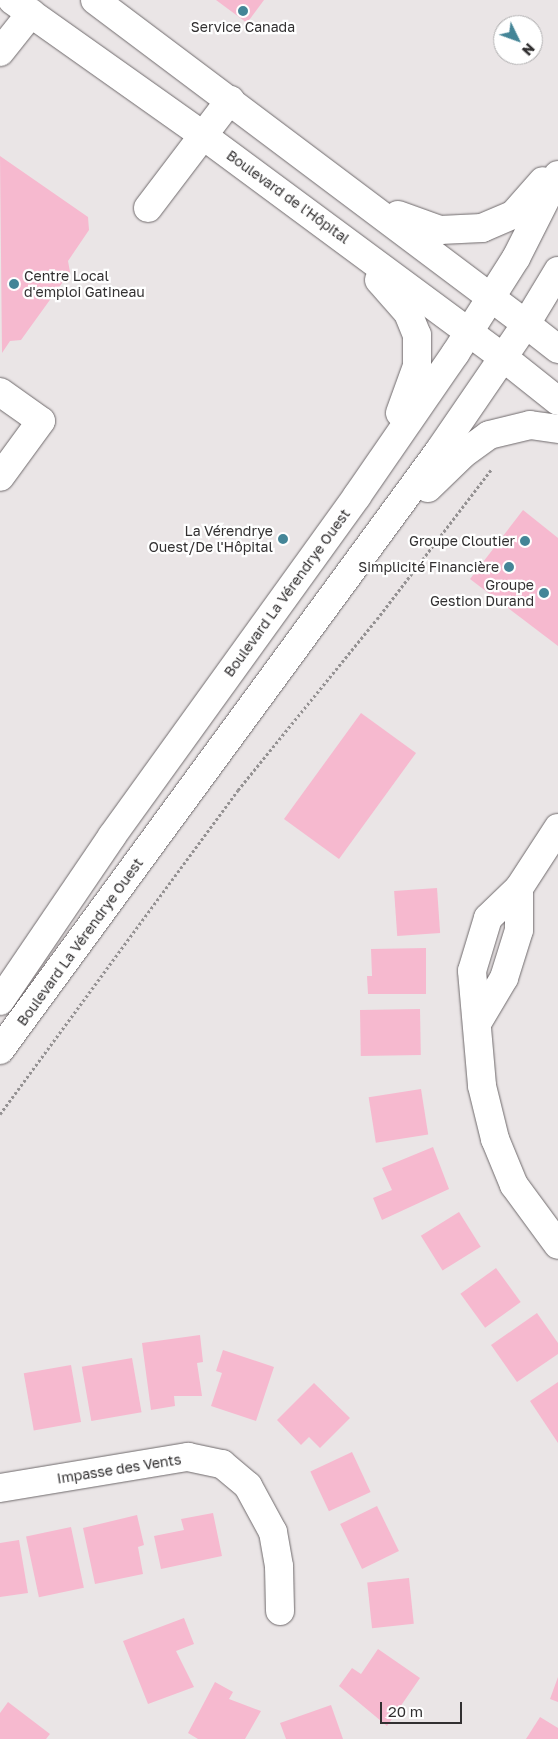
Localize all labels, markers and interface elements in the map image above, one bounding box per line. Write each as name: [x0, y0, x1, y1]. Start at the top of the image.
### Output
marker: Service Canada: [237, 5, 249, 17]
north arrow: [493, 15, 543, 65]
place label: Service Canada: [191, 19, 295, 35]
text: N: [519, 40, 539, 59]
street label: Boulevard de l'Hôpital: [223, 147, 353, 247]
place label: Centre Local d'emploi Gatineau: [24, 268, 145, 300]
marker: Centre Local d'emploi Gatineau: [8, 278, 20, 290]
street label: Boulevard La Vérendrye Ouest: [221, 506, 353, 680]
place label: La Vérendrye Ouest/De l'Hôpital: [148, 523, 273, 556]
marker: La Vérendrye Ouest/De l'Hôpital: [277, 533, 289, 545]
place label: Groupe Cloutier: [409, 533, 515, 549]
marker: Groupe Cloutier: [519, 535, 531, 547]
place label: Simplicité Financière: [358, 559, 499, 575]
marker: Simplicité Financière: [503, 561, 515, 573]
place label: Groupe Gestion Durand: [430, 577, 534, 610]
marker: Groupe Gestion Durand: [538, 587, 550, 599]
street label: Boulevard La Vérendrye Ouest: [14, 855, 146, 1029]
street label: Impasse des Vents: [56, 1451, 182, 1487]
scale bar: [383, 1692, 466, 1724]
text: 20 m: [388, 1702, 423, 1720]

